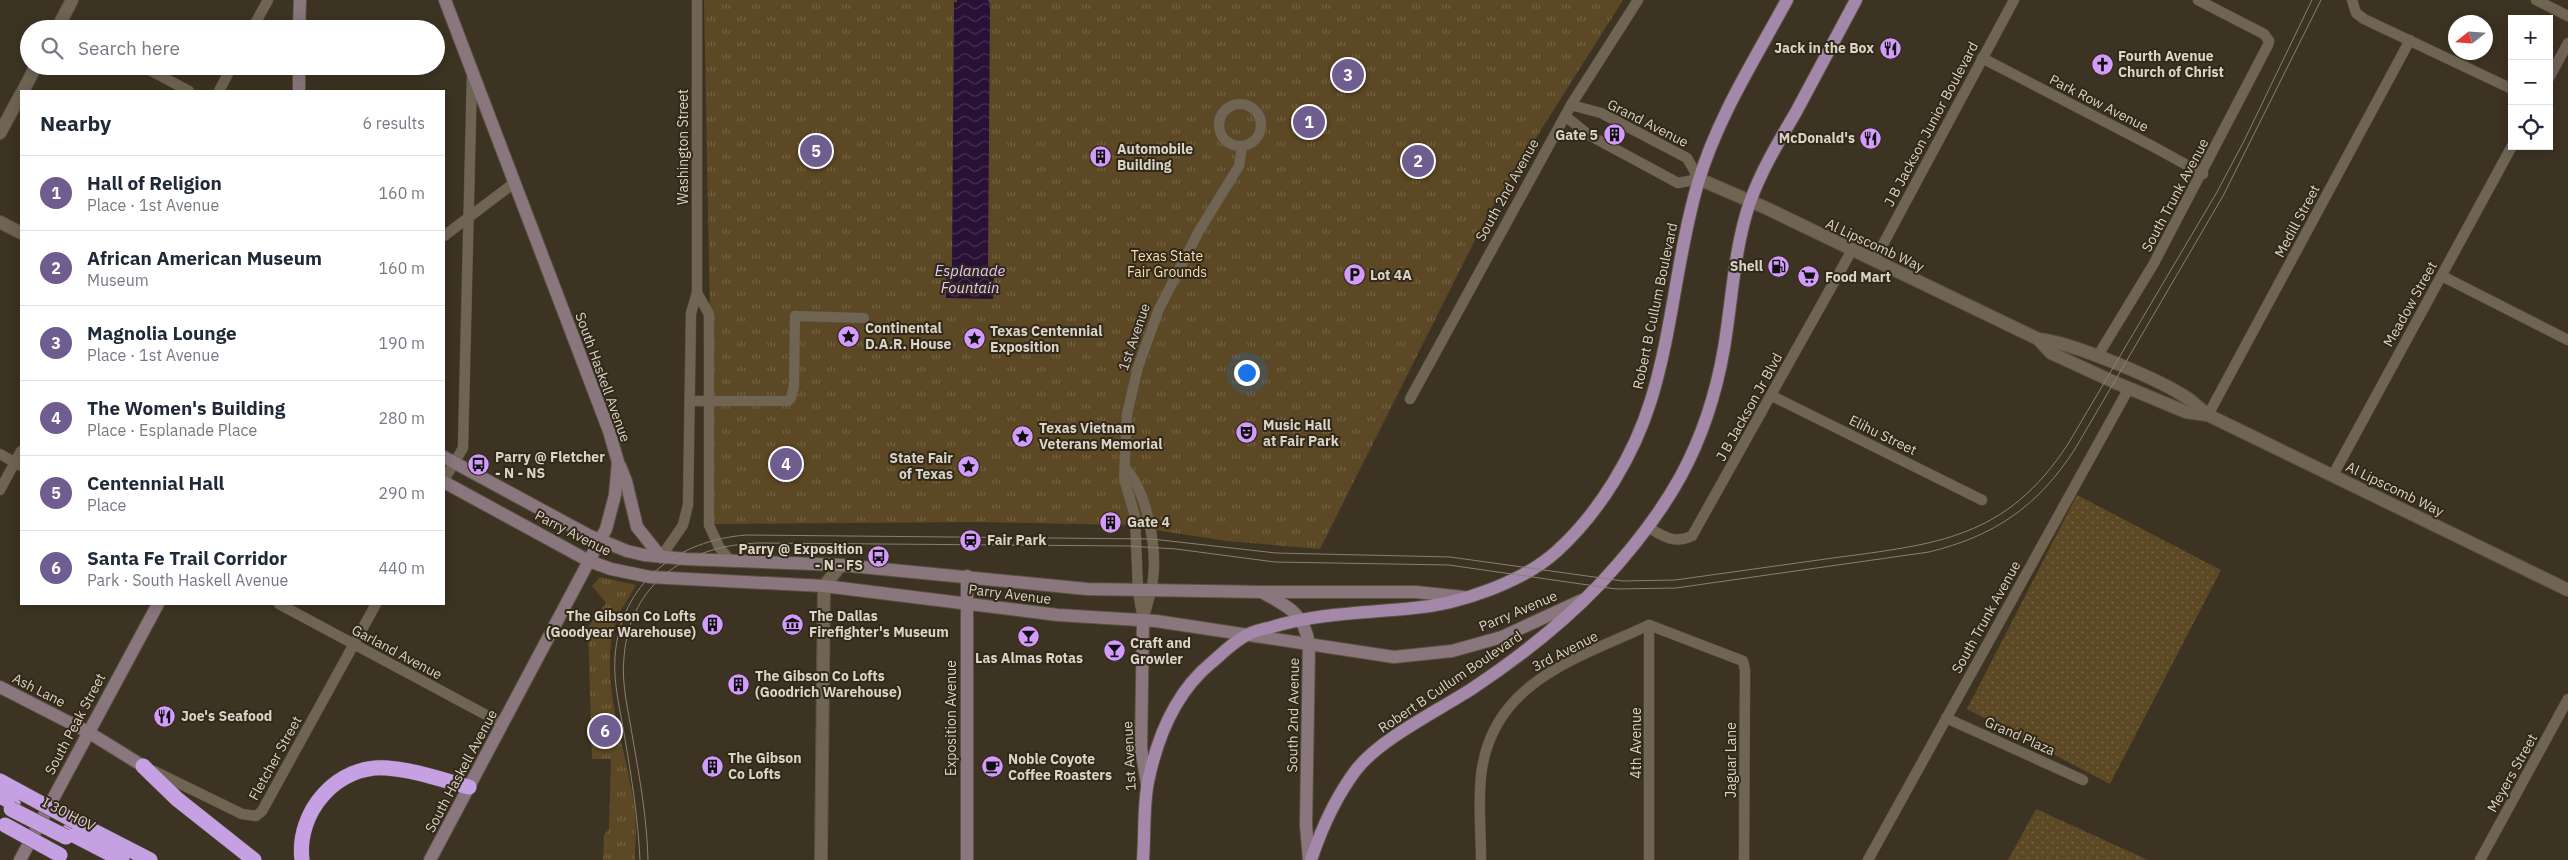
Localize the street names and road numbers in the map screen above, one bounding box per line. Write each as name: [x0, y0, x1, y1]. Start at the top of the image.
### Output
street label: J B Jackson Junior Boulevard: [1880, 38, 1982, 210]
street label: Park Row Avenue: [2046, 70, 2152, 136]
street label: Washington Street: [674, 89, 692, 205]
street label: Grand Avenue: [1605, 95, 1692, 151]
street label: South 2nd Avenue: [1471, 135, 1543, 244]
street label: South Trunk Avenue: [2137, 135, 2213, 255]
street label: Medill Street: [2270, 181, 2324, 261]
street label: Al Lipscomb Way: [1823, 214, 1927, 276]
street label: Robert B Cullum Boulevard: [1629, 221, 1681, 391]
street label: Meadow Street: [2379, 258, 2441, 350]
street label: 1st Avenue: [1114, 301, 1154, 373]
street label: South Haskell Avenue: [571, 310, 635, 445]
street label: J B Jackson Jr Blvd: [1712, 350, 1786, 464]
street label: Elihu Street: [1846, 411, 1920, 459]
street label: Al Lipscomb Way: [2343, 458, 2447, 520]
street label: Parry Avenue: [532, 506, 614, 560]
street label: South Trunk Avenue: [1948, 557, 2025, 676]
street label: Parry Avenue: [968, 580, 1053, 608]
street label: Parry Avenue: [1476, 586, 1560, 636]
street label: Garland Avenue: [349, 621, 446, 684]
street label: Robert B Cullum Boulevard: [1375, 627, 1525, 737]
street label: 3rd Avenue: [1529, 627, 1601, 675]
street label: South 2nd Avenue: [1283, 657, 1303, 772]
street label: Exposition Avenue: [942, 660, 960, 776]
street label: Ash Lane: [9, 669, 69, 711]
street label: South Peak Street: [41, 670, 109, 778]
street label: South Haskell Avenue: [421, 706, 501, 836]
street label: 4th Avenue: [1627, 707, 1645, 779]
street label: Grand Plaza: [1982, 712, 2059, 760]
street label: Fletcher Street: [244, 713, 306, 803]
street label: 1st Avenue: [1118, 720, 1140, 791]
street label: Jaguar Lane: [1722, 722, 1740, 798]
street label: Meyers Street: [2483, 730, 2541, 816]
street label: I 30 HOV: [39, 793, 99, 835]

